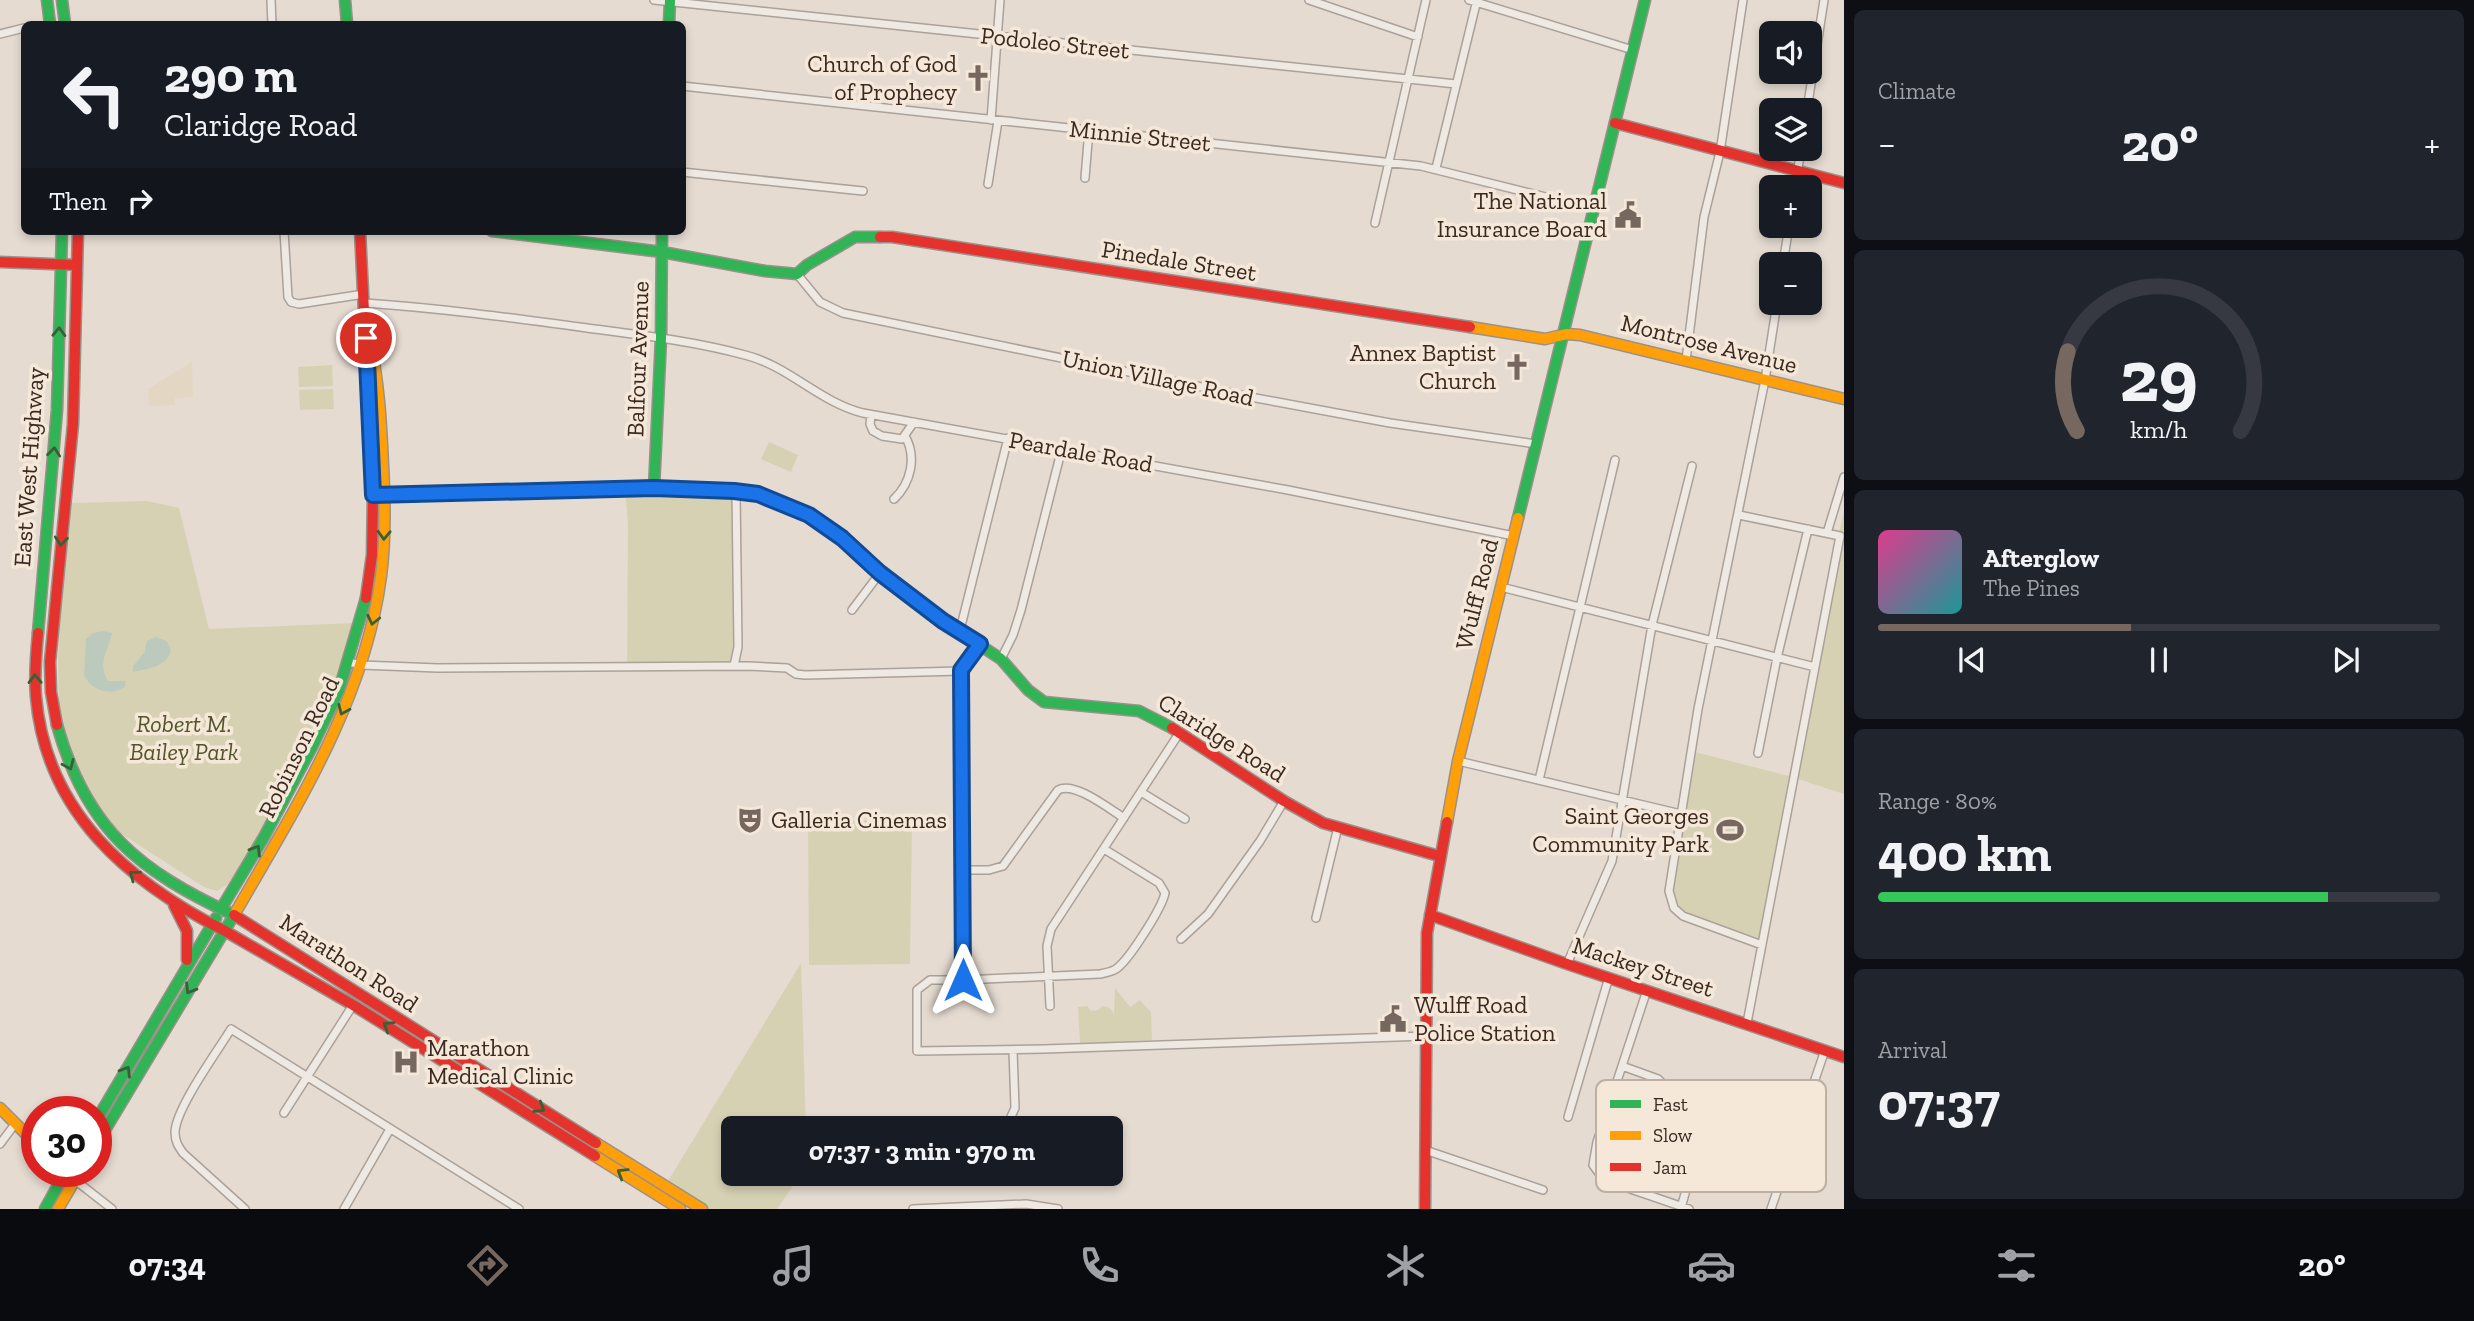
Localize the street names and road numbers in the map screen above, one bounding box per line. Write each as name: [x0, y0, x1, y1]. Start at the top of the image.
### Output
street label: Podoleo Street: [979, 20, 1131, 65]
street label: Minnie Street: [1068, 114, 1212, 157]
street label: Pinedale Street: [1099, 234, 1259, 287]
street label: Balfour Avenue: [620, 280, 655, 438]
street label: Montrose Avenue: [1618, 308, 1800, 379]
street label: Union Village Road: [1059, 343, 1257, 412]
street label: East West Highway: [7, 365, 50, 568]
street label: Peardale Road: [1007, 425, 1155, 478]
street label: Wulff Road: [1449, 535, 1504, 652]
street label: Robinson Road: [252, 671, 345, 822]
street label: Claridge Road: [1153, 687, 1291, 788]
street label: Marathon Road: [274, 907, 424, 1018]
street label: Mackey Street: [1569, 930, 1718, 1003]

